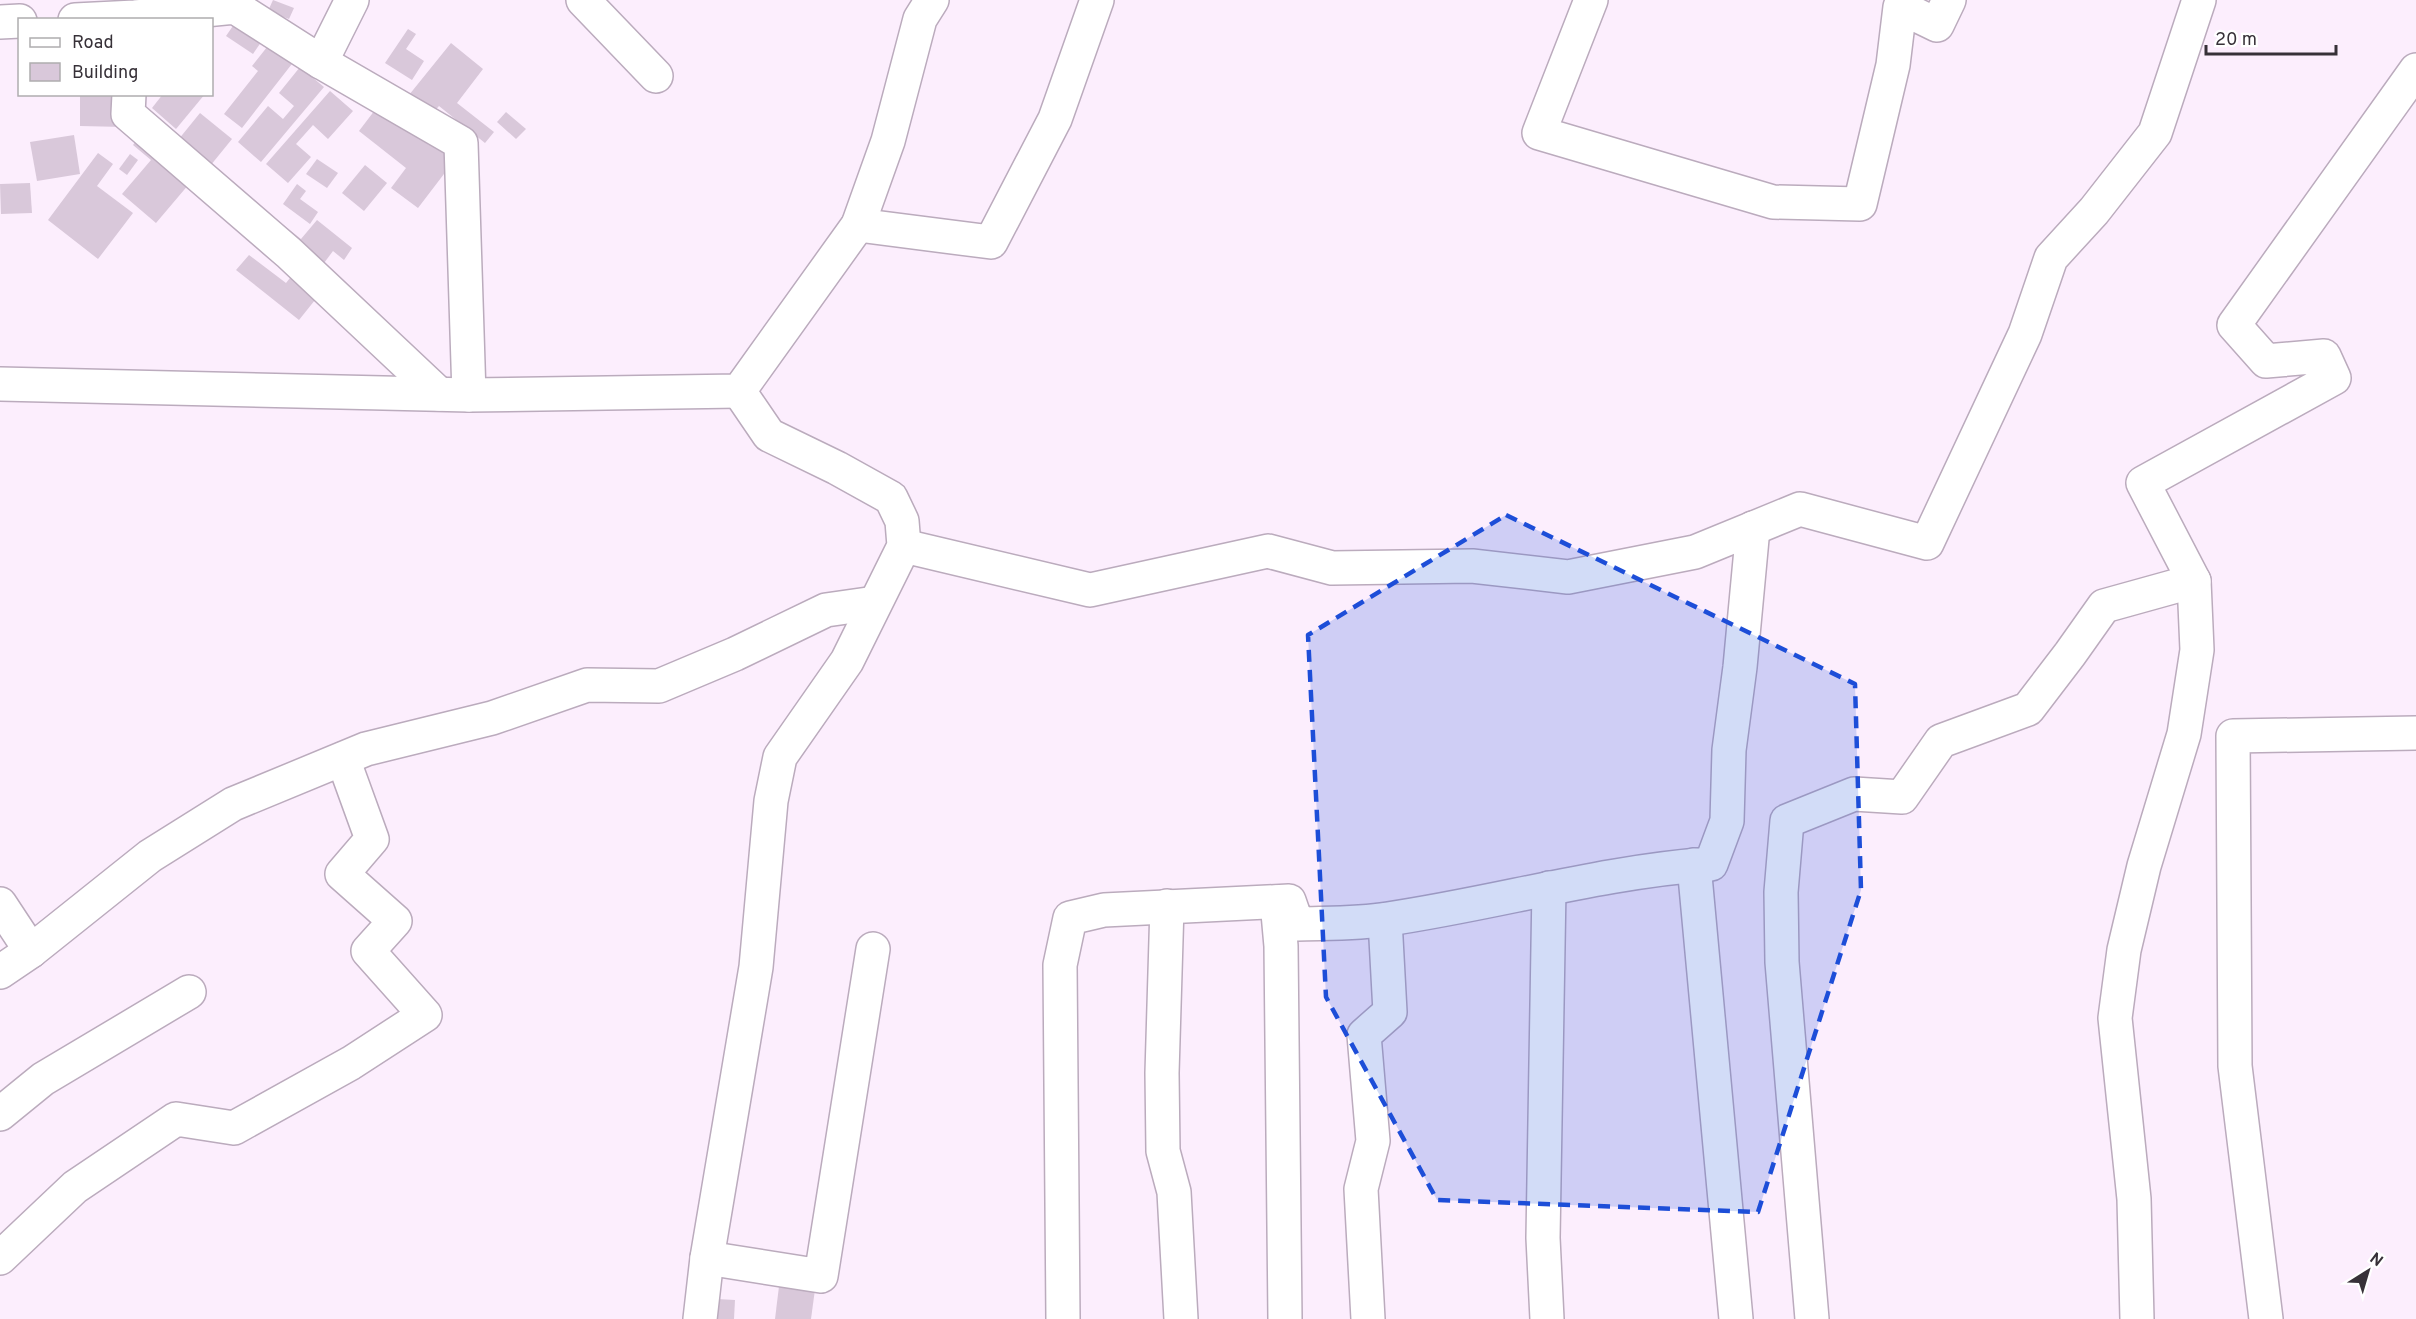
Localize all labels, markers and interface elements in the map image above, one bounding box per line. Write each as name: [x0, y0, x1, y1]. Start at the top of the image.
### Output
legend: [18, 18, 213, 96]
scale bar: [2206, 18, 2336, 56]
text: 20 m: [2215, 29, 2257, 52]
text: Road: [72, 32, 114, 55]
text: Building: [72, 62, 138, 85]
north arrow: [2338, 1241, 2398, 1301]
text: N: [2365, 1249, 2386, 1272]

